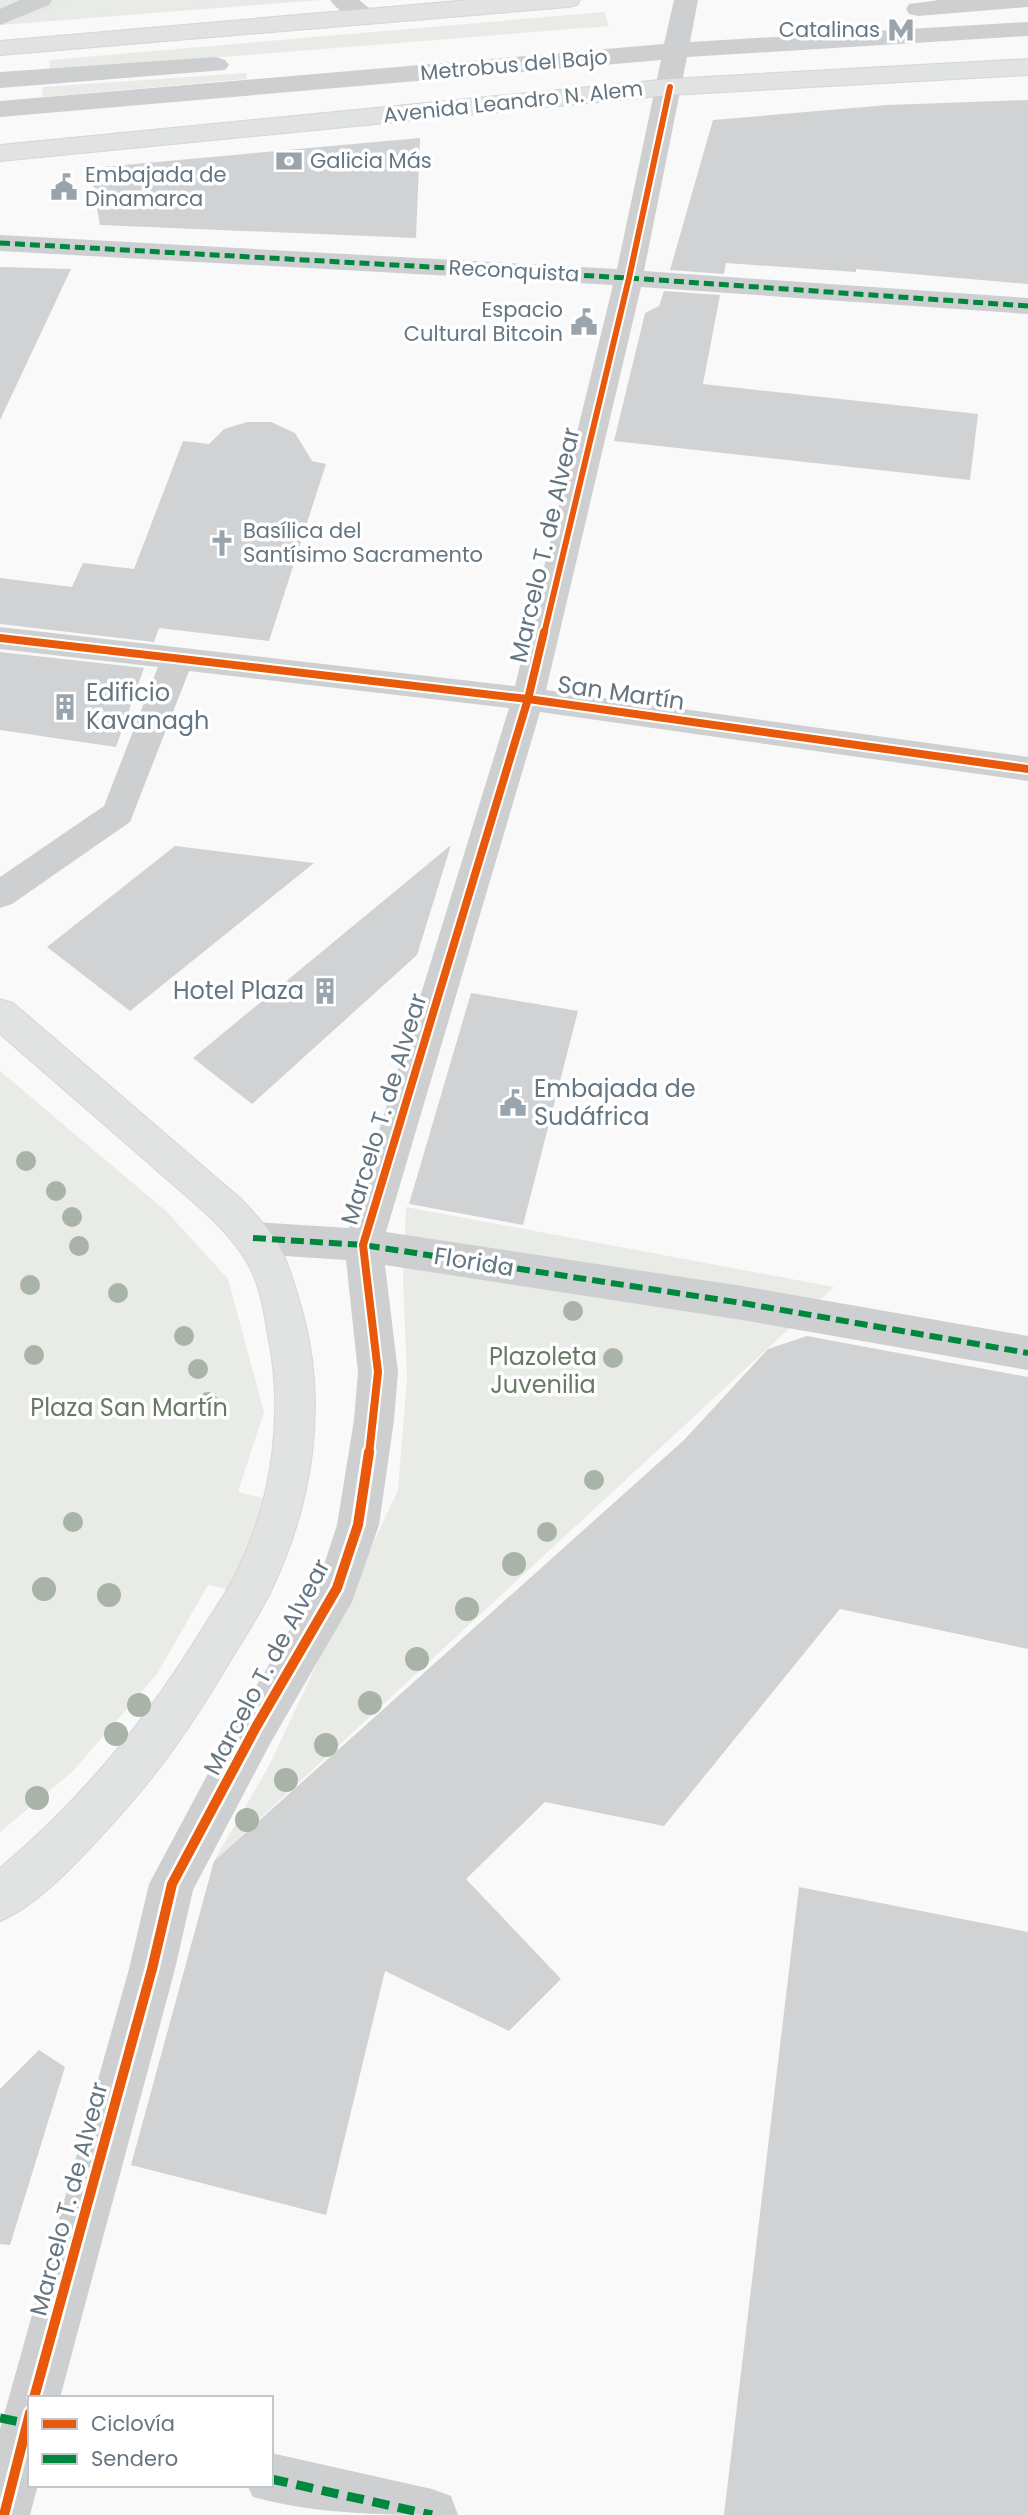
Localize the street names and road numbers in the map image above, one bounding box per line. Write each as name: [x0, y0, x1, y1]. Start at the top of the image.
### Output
street label: Metrobus del Bajo: [419, 42, 609, 87]
street label: Avenida Leandro N. Alem: [382, 73, 644, 130]
street label: Reconquista: [448, 253, 580, 288]
street label: Marcelo T. de Alvear: [501, 424, 588, 666]
street label: San Martín: [555, 667, 687, 718]
street label: Marcelo T. de Alvear: [333, 989, 434, 1229]
street label: Florida: [432, 1239, 516, 1284]
street label: Marcelo T. de Alvear: [196, 1553, 338, 1781]
street label: Marcelo T. de Alvear: [21, 2078, 116, 2319]

